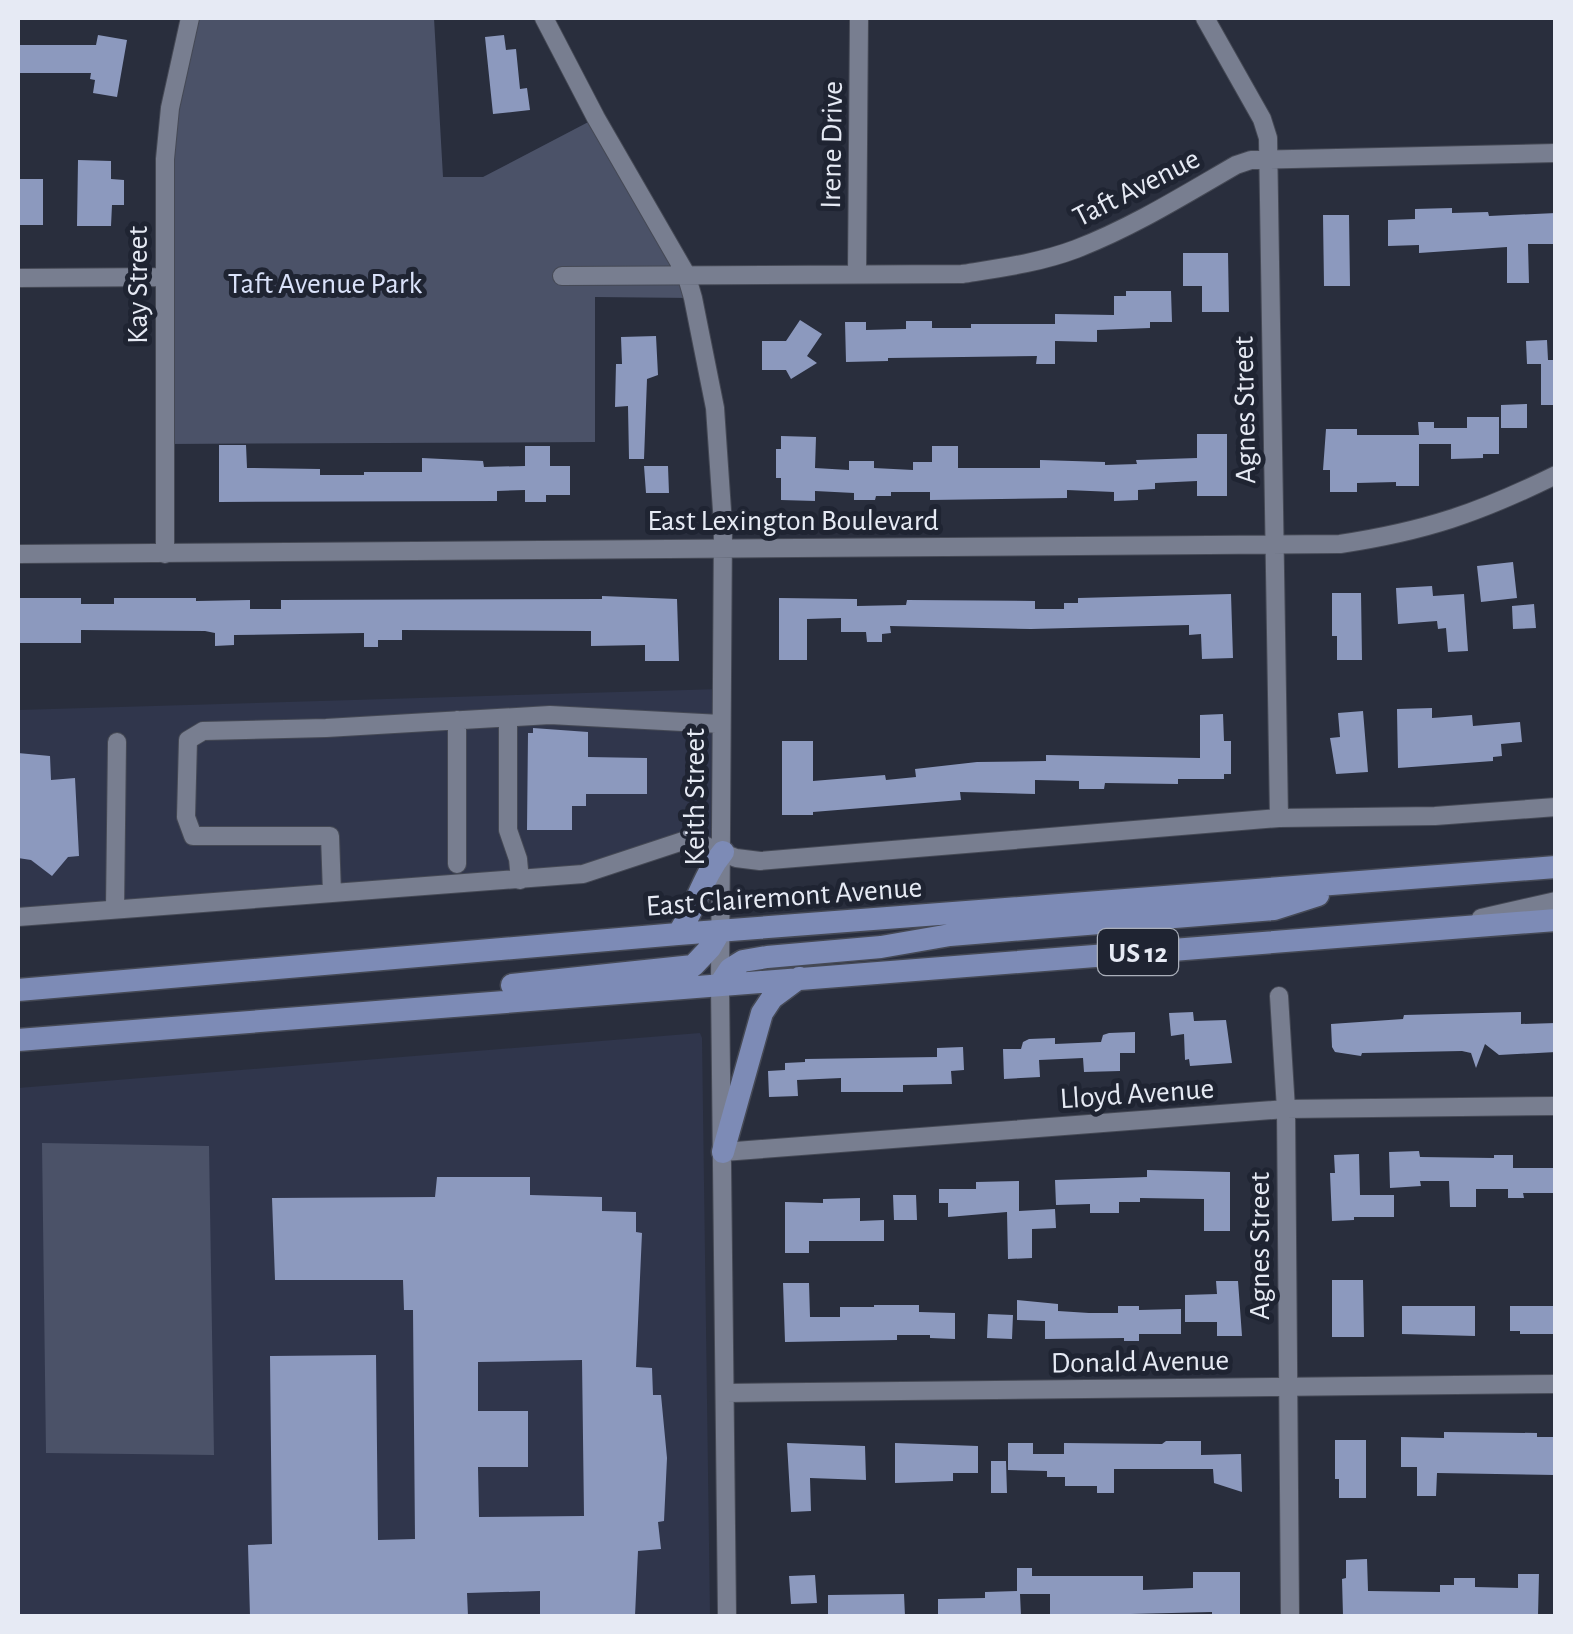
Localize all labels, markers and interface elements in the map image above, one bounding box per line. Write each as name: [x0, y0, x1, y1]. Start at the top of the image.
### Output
street label: Irene Drive: [816, 81, 848, 209]
street label: Taft Avenue: [1068, 143, 1205, 232]
street label: Kay Street: [123, 226, 153, 344]
park label: Taft Avenue Park: [228, 269, 422, 299]
street label: Agnes Street: [1229, 335, 1261, 484]
street label: East Lexington Boulevard: [647, 506, 939, 536]
street label: Keith Street: [680, 728, 710, 866]
street label: East Clairemont Avenue: [645, 872, 923, 922]
road number: US 12: [1098, 929, 1178, 975]
street label: Lloyd Avenue: [1059, 1074, 1215, 1114]
street label: Agnes Street: [1245, 1172, 1275, 1320]
street label: Donald Avenue: [1051, 1345, 1230, 1379]

